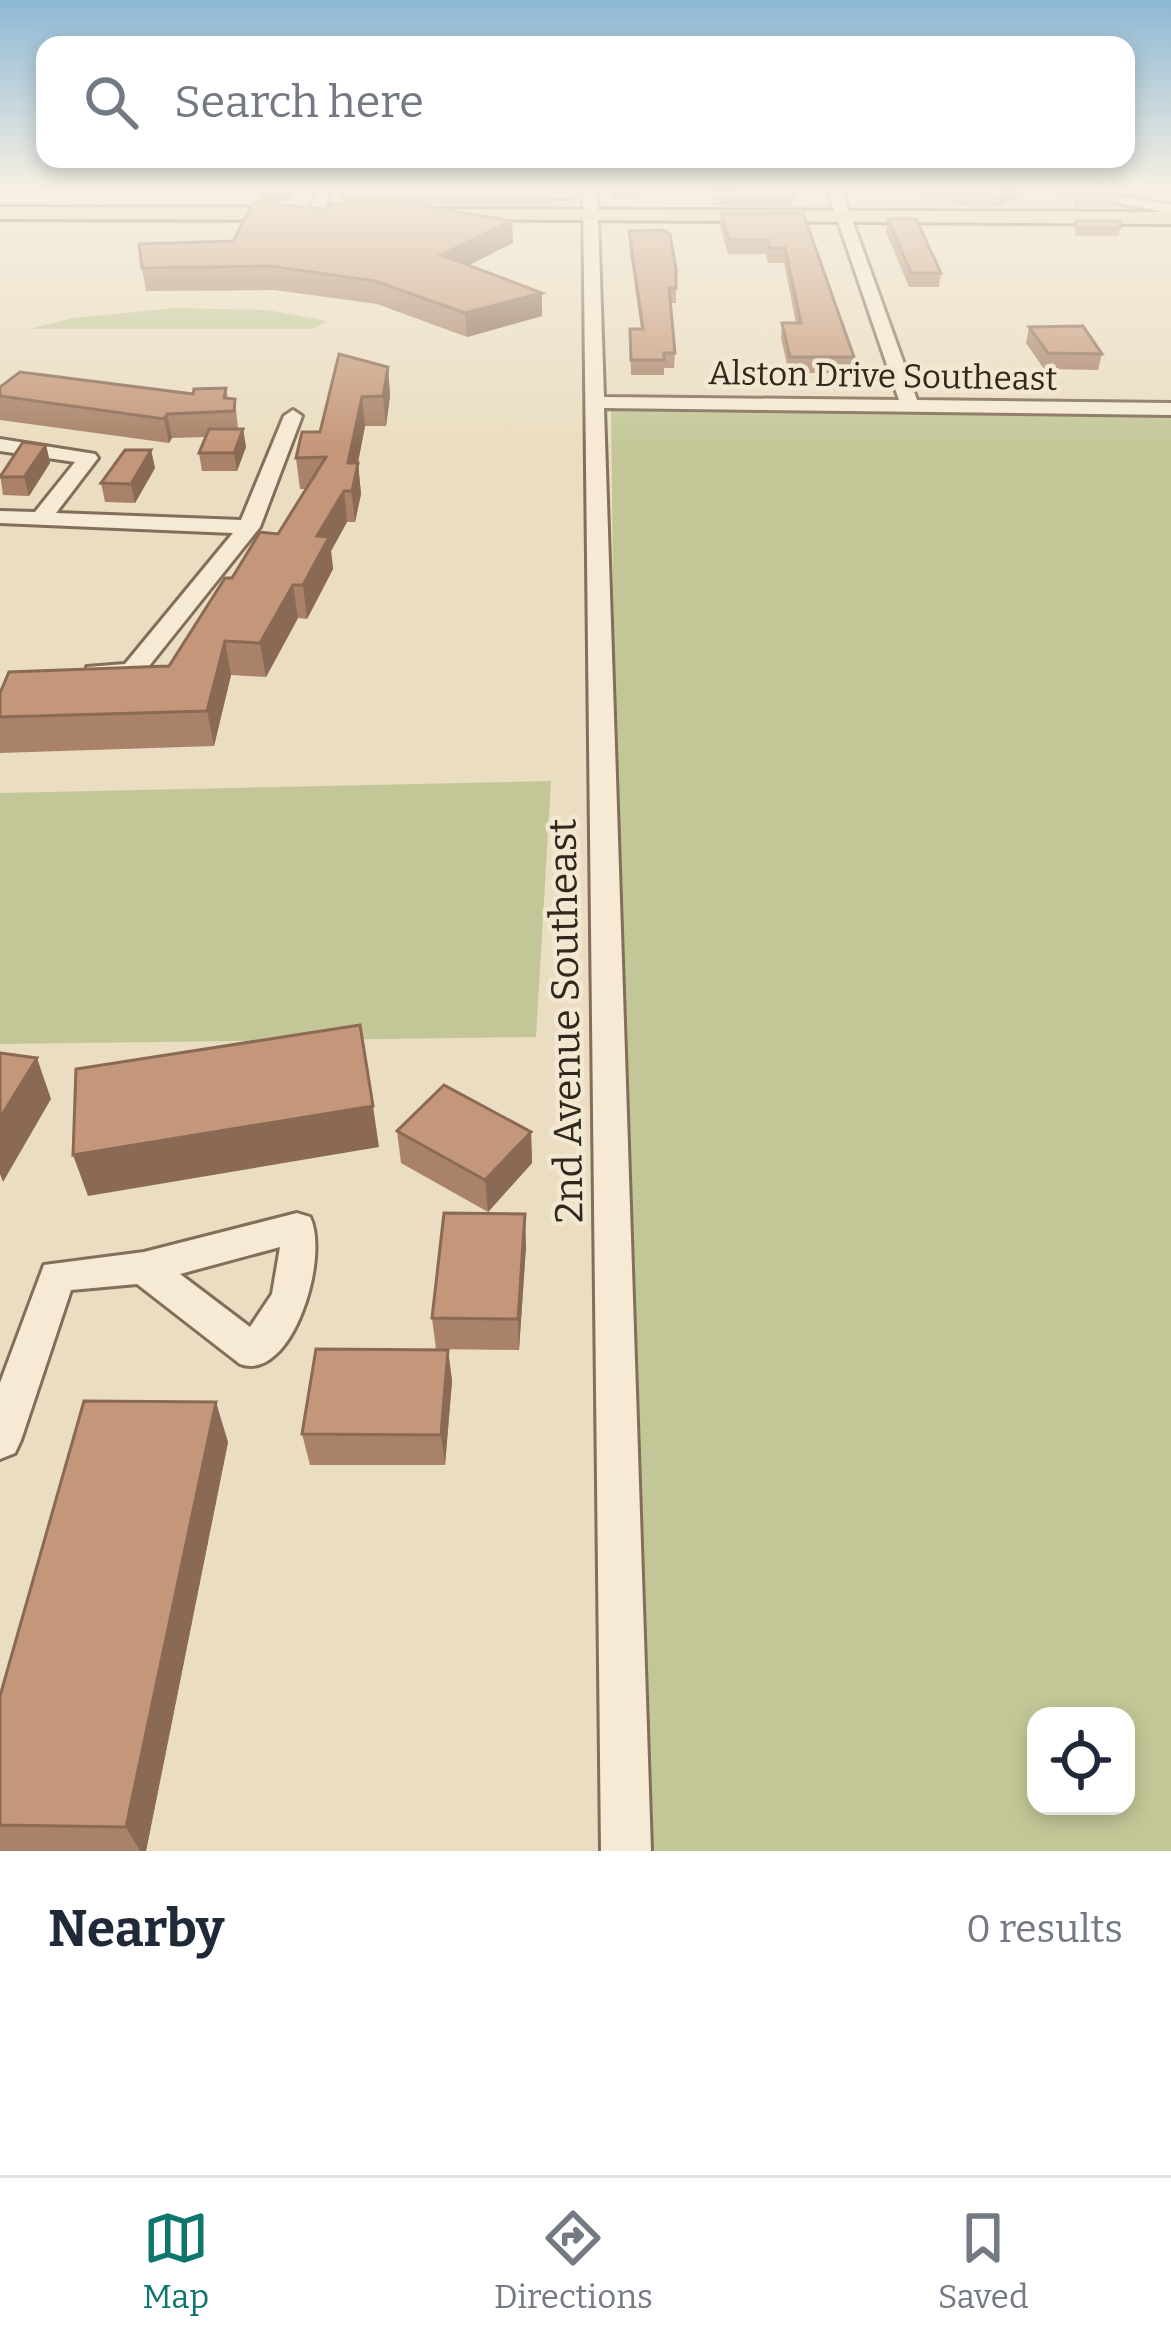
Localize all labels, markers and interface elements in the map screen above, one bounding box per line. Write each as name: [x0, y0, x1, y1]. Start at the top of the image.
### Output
search box: [36, 36, 1135, 168]
icon: search: [78, 69, 144, 135]
text: Search here: [174, 75, 424, 129]
street label: Alston Drive Southeast: [708, 353, 1058, 399]
street label: 2nd Avenue Southeast: [539, 818, 593, 1224]
map controls: [1027, 1707, 1135, 1815]
button: locate: [1027, 1707, 1135, 1815]
text: Nearby: [48, 1898, 224, 1960]
text: 0 results: [966, 1906, 1123, 1952]
tab: Map: [143, 2205, 209, 2317]
tab: Directions: [494, 2205, 653, 2317]
tab: Saved: [938, 2205, 1028, 2317]

